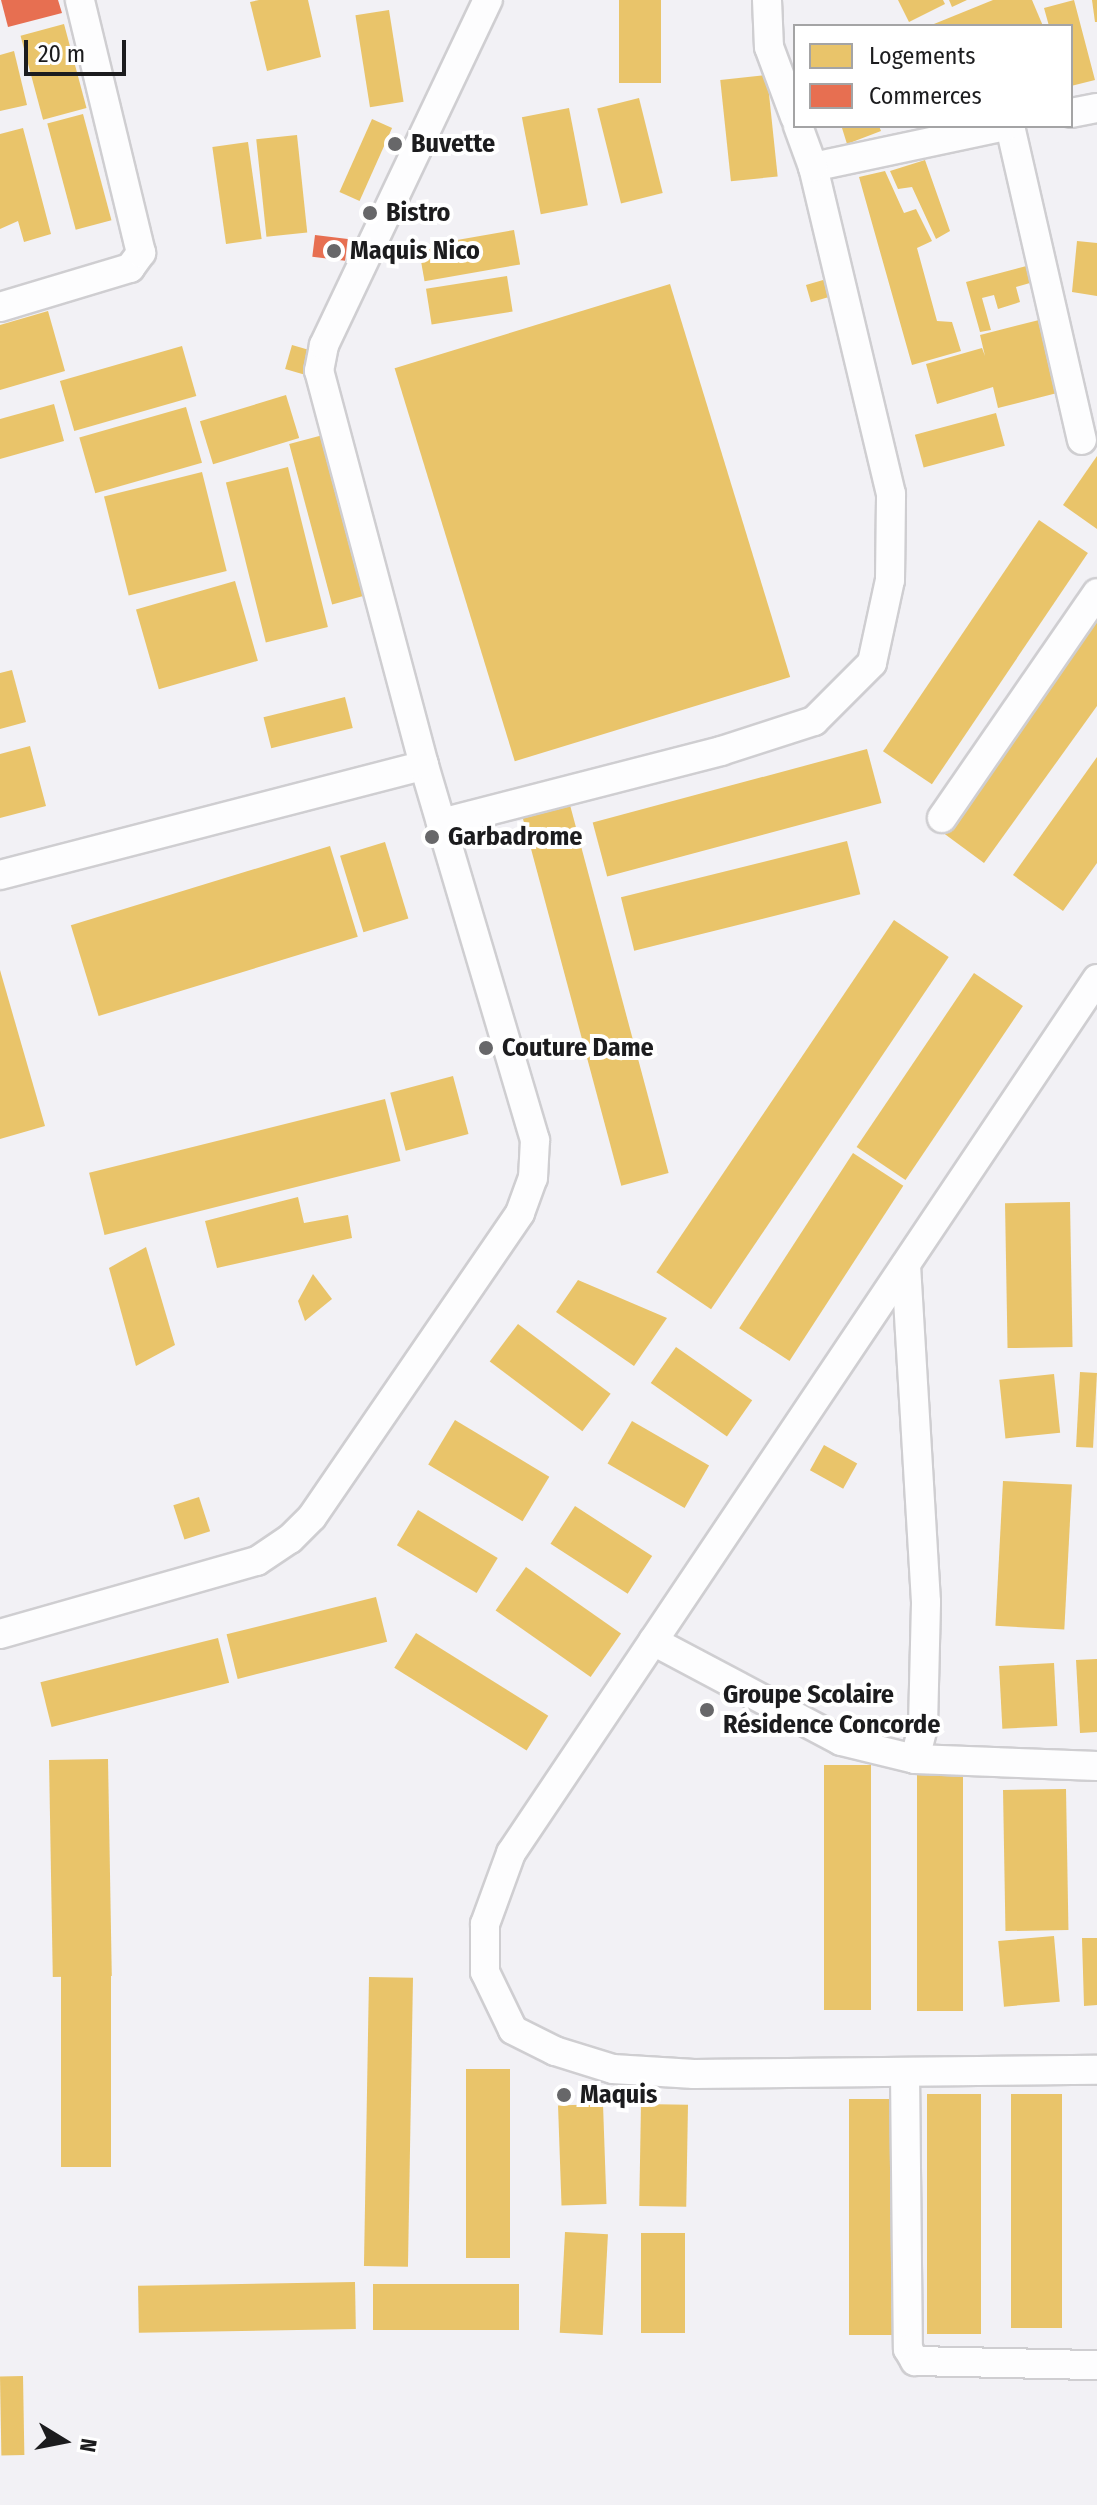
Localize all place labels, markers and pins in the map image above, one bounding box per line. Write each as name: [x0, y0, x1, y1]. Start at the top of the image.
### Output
place label: Buvette: [411, 128, 495, 160]
marker: Buvette: [386, 135, 404, 153]
place label: Bistro: [386, 197, 450, 229]
marker: Bistro: [361, 204, 379, 222]
place label: Maquis Nico: [350, 235, 480, 267]
marker: Maquis Nico: [325, 242, 343, 260]
place label: Garbadrome: [448, 821, 582, 853]
marker: Garbadrome: [423, 828, 441, 846]
place label: Couture Dame: [502, 1032, 654, 1064]
marker: Couture Dame: [477, 1039, 495, 1057]
place label: Groupe Scolaire Résidence Concorde: [723, 1679, 940, 1740]
marker: Groupe Scolaire Résidence Concorde: [698, 1701, 716, 1719]
place label: Maquis: [580, 2079, 657, 2111]
marker: Maquis: [555, 2086, 573, 2104]

